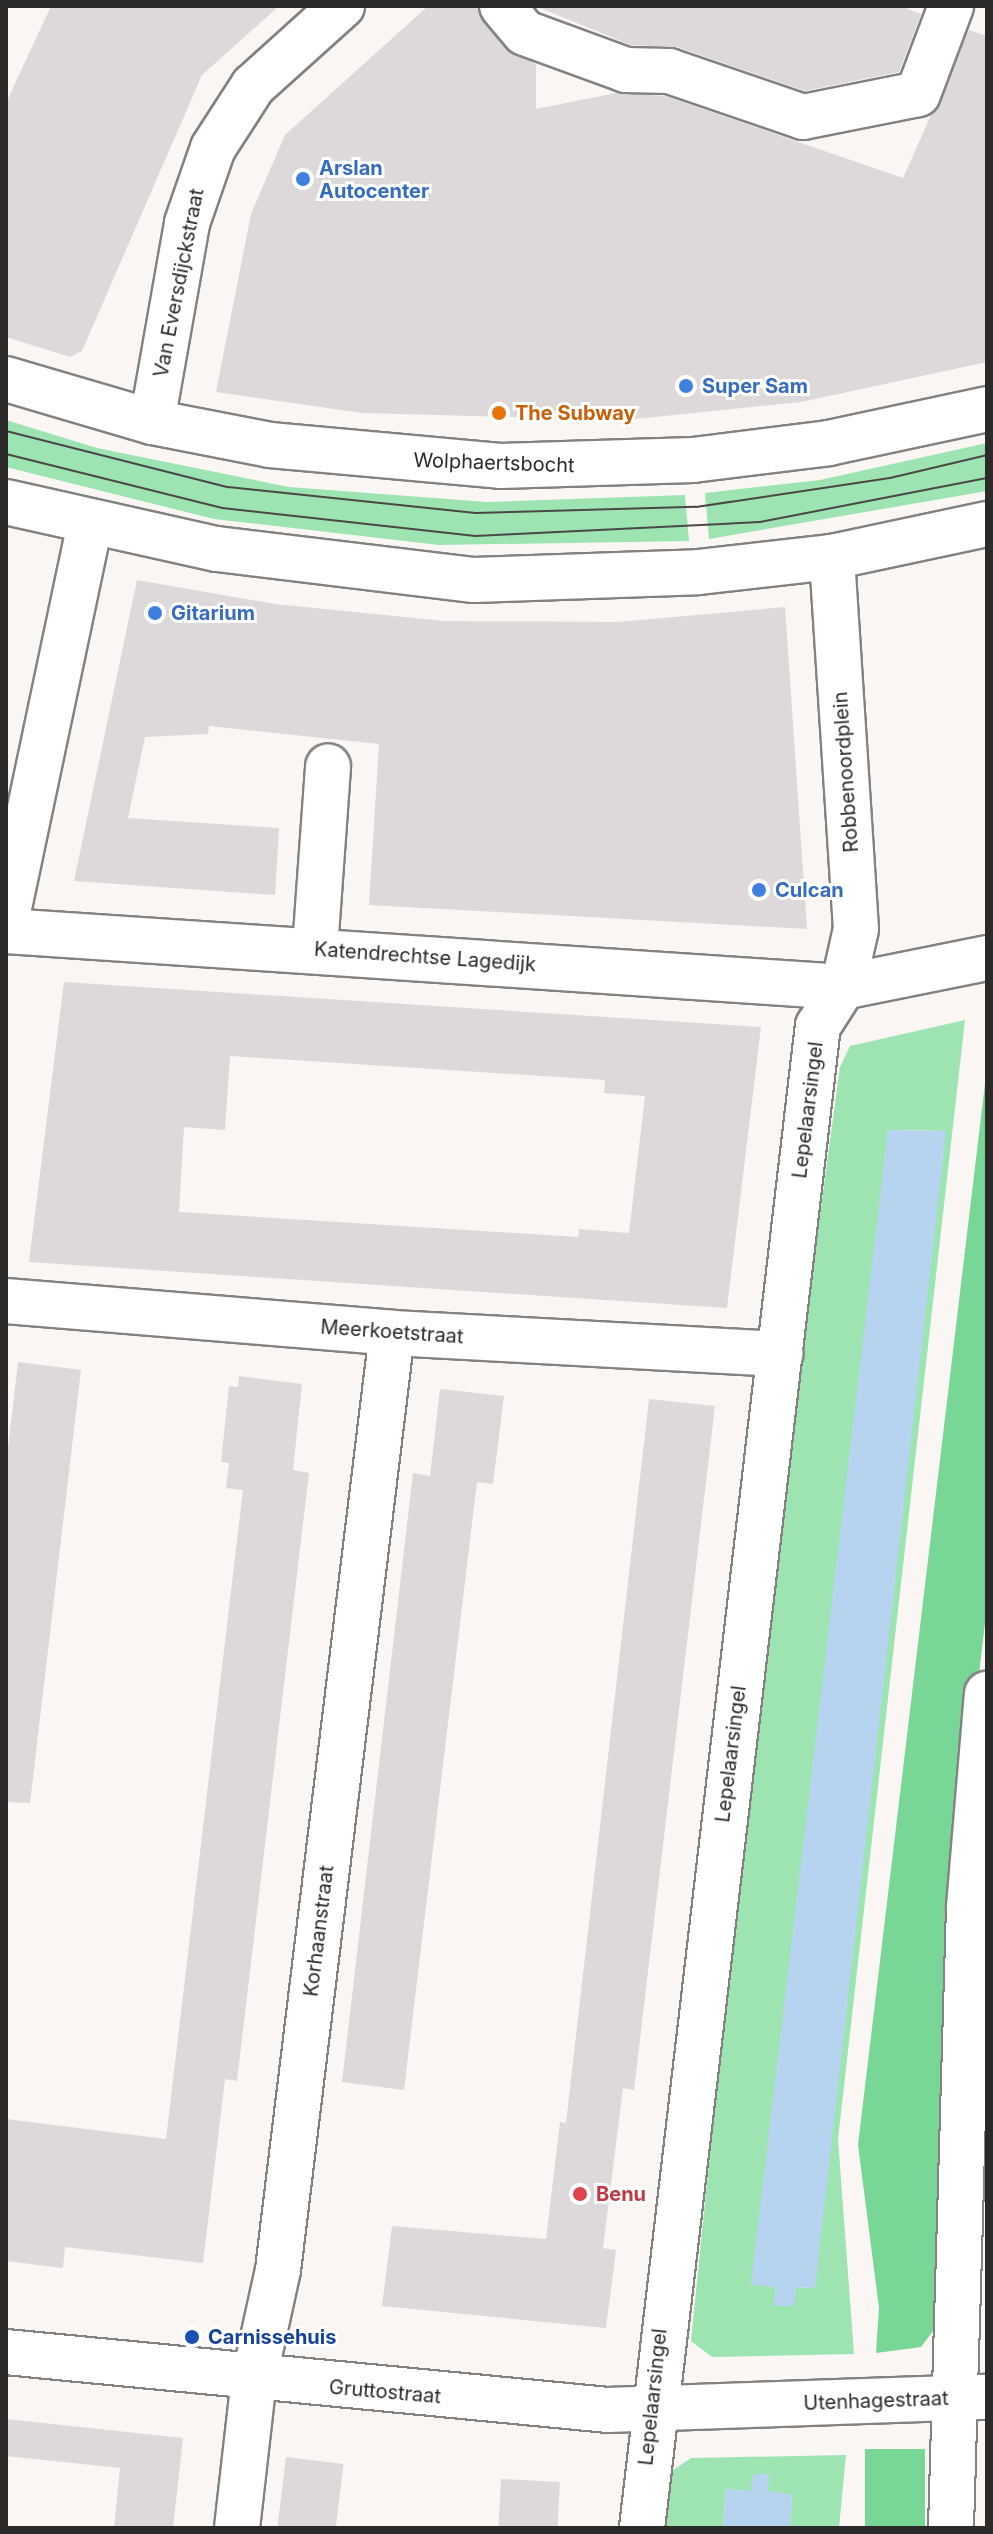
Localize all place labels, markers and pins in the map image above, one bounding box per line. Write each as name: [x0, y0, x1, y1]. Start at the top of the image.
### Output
place label: Arslan Autocenter: [319, 156, 429, 203]
marker: Arslan Autocenter: [294, 170, 312, 188]
place label: Super Sam: [702, 374, 808, 398]
marker: Super Sam: [677, 377, 695, 395]
place label: The Subway: [515, 401, 636, 425]
marker: The Subway: [490, 404, 508, 422]
place label: Gitarium: [171, 601, 255, 625]
marker: Gitarium: [146, 604, 164, 622]
place label: Culcan: [775, 878, 844, 902]
marker: Culcan: [750, 881, 768, 899]
place label: Benu: [596, 2182, 646, 2206]
marker: Benu: [571, 2185, 589, 2203]
place label: Carnissehuis: [208, 2325, 336, 2349]
marker: Carnissehuis: [183, 2328, 201, 2346]

